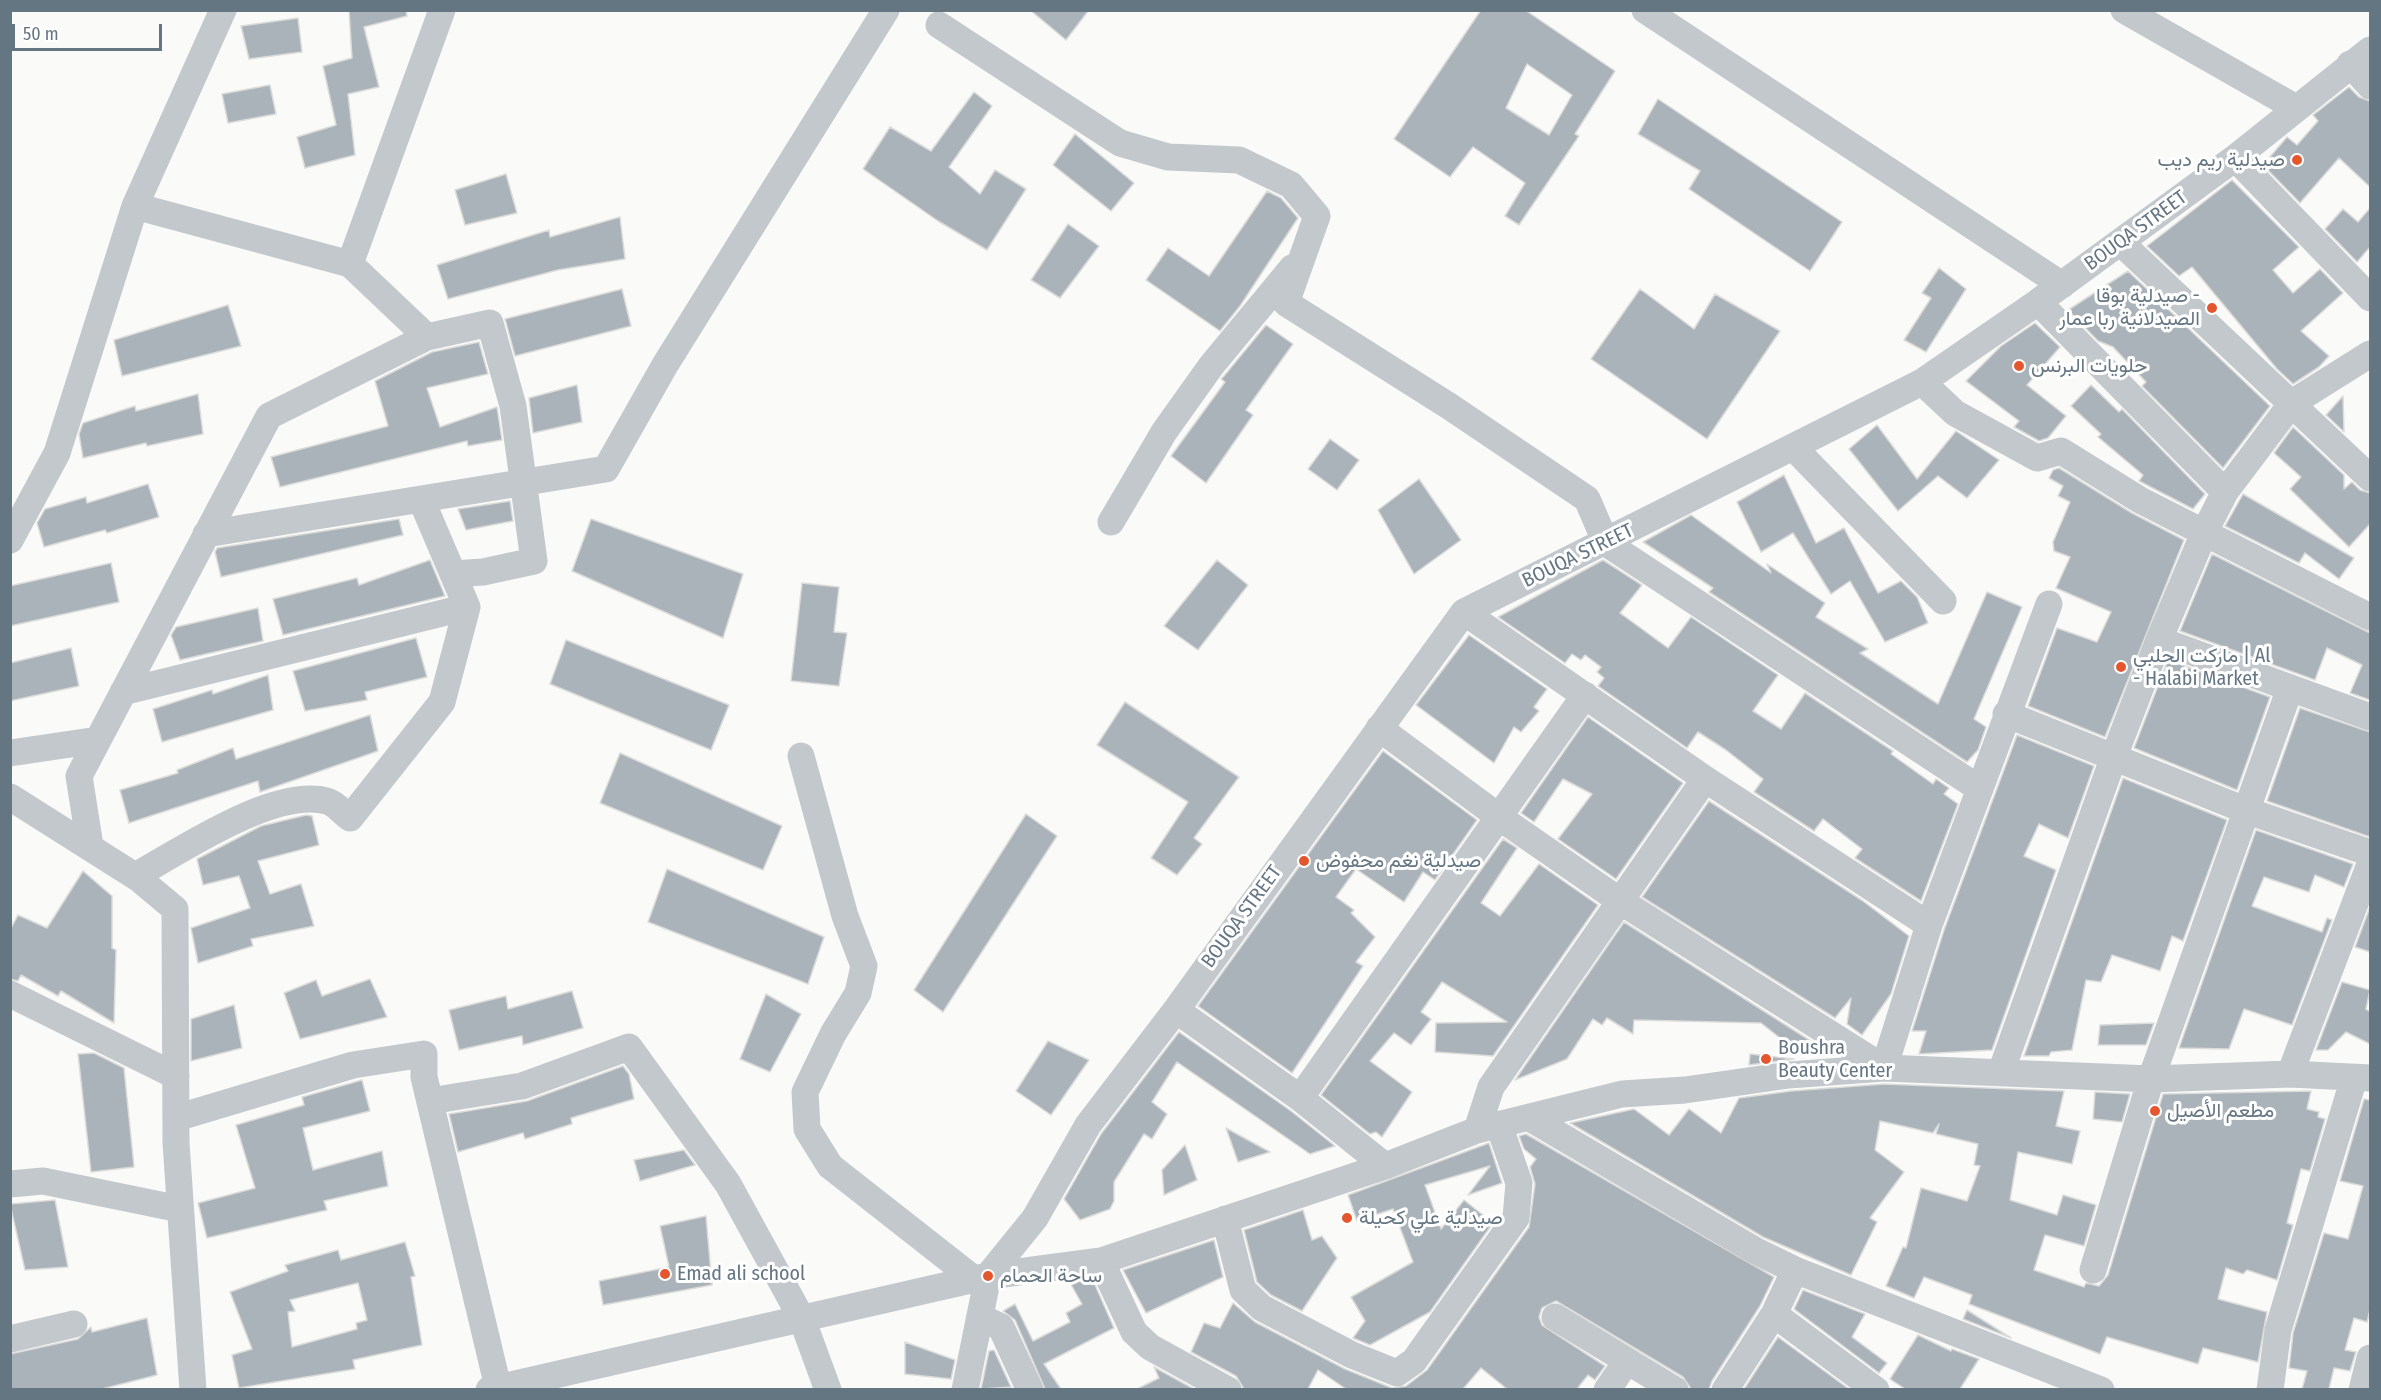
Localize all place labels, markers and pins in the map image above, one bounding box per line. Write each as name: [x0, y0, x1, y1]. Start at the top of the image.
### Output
place label: صيدلية ريم ديب: [2157, 148, 2285, 172]
marker: صيدلية ريم ديب: [2290, 153, 2304, 167]
place label: صيدلية بوقا - الصيدلانية ربا عمار: [2059, 284, 2200, 331]
marker: صيدلية بوقا - الصيدلانية ربا عمار: [2205, 301, 2219, 315]
place label: حلويات البرنس: [2031, 354, 2147, 378]
marker: حلويات البرنس: [2012, 359, 2026, 373]
place label: ماركت الحلبي | Al - Halabi Market: [2133, 644, 2271, 691]
marker: ماركت الحلبي | Al - Halabi Market: [2114, 660, 2128, 674]
place label: صيدلية نغم محفوض: [1316, 849, 1481, 873]
marker: صيدلية نغم محفوض: [1297, 854, 1311, 868]
place label: Boushra Beauty Center: [1778, 1036, 1892, 1083]
marker: Boushra Beauty Center: [1759, 1052, 1773, 1066]
place label: مطعم الأصيل: [2167, 1099, 2274, 1123]
marker: مطعم الأصيل: [2148, 1104, 2162, 1118]
place label: صيدلية علي كحيلة: [1359, 1206, 1503, 1230]
marker: صيدلية علي كحيلة: [1340, 1211, 1354, 1225]
place label: Emad ali school: [677, 1262, 805, 1286]
place label: ساحة الحمام: [1000, 1264, 1102, 1288]
marker: Emad ali school: [658, 1267, 672, 1281]
marker: ساحة الحمام: [981, 1269, 995, 1283]

